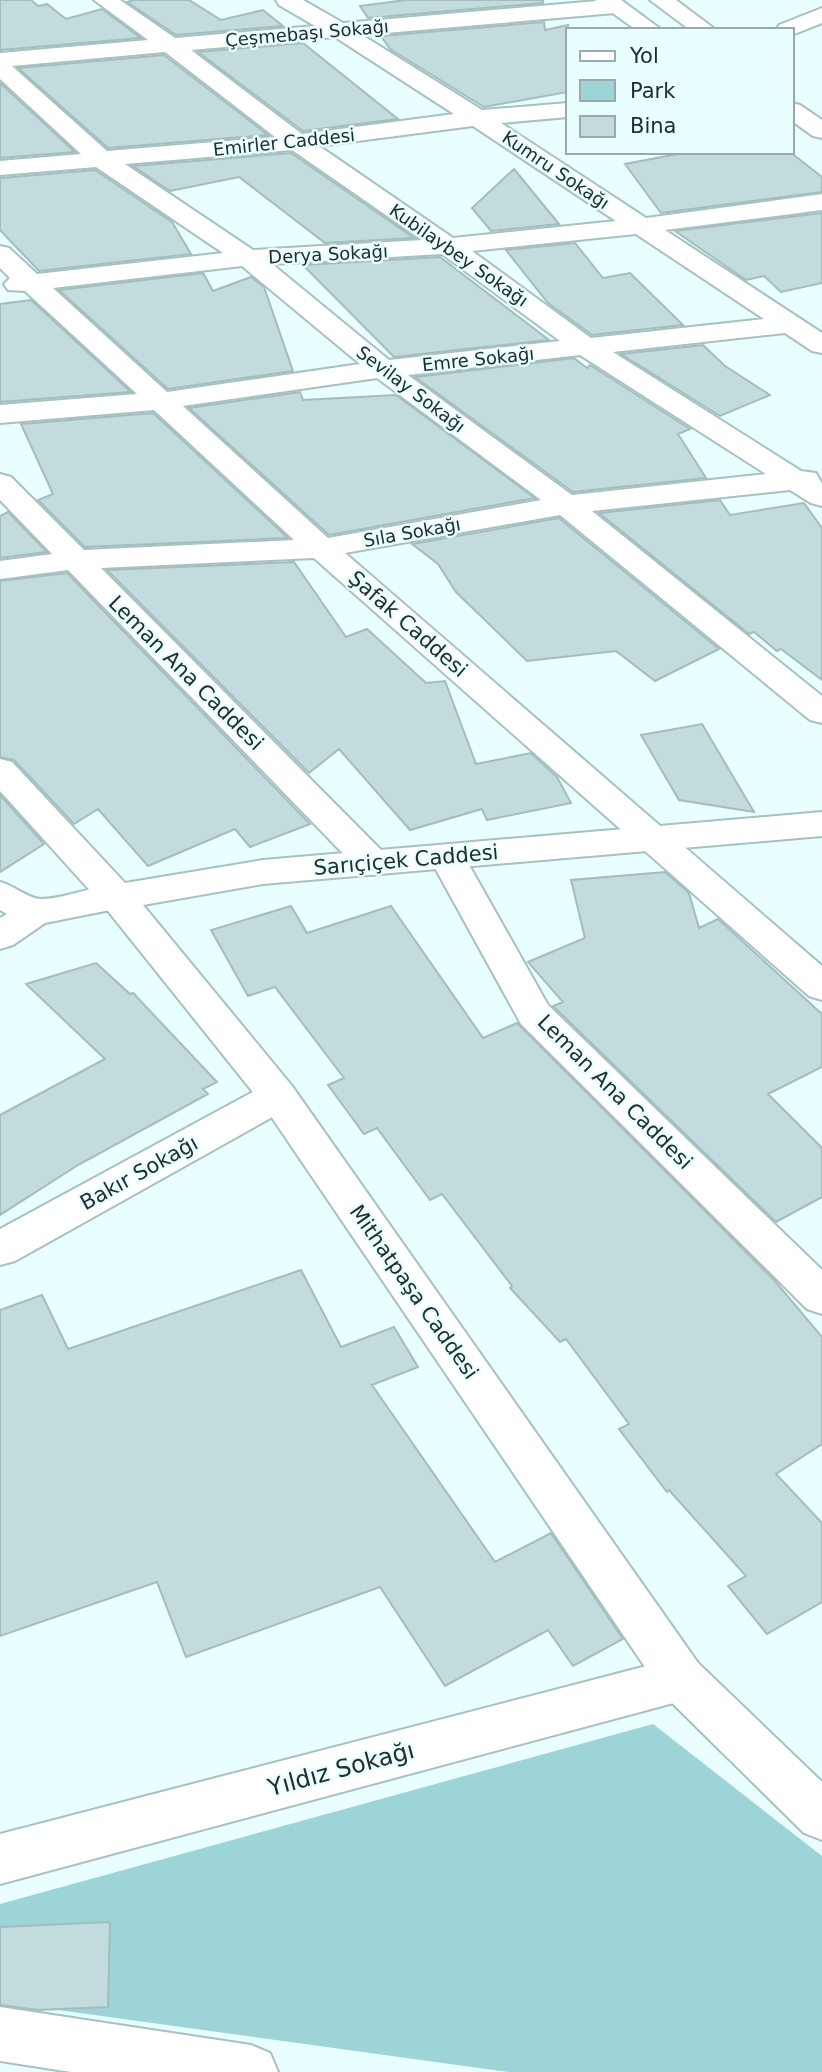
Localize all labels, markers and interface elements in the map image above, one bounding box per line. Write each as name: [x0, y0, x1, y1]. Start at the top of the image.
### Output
street label: Çeşmebaşı Sokağı: [224, 15, 390, 51]
legend: [566, 28, 794, 154]
text: Yol: [629, 44, 659, 68]
text: Park: [630, 79, 676, 103]
text: Bina: [630, 114, 676, 138]
street label: Emirler Caddesi: [212, 124, 356, 160]
street label: Kumru Sokağı: [499, 127, 613, 213]
street label: Kubilaybey Sokağı: [386, 199, 532, 311]
street label: Derya Sokağı: [268, 240, 388, 268]
street label: Sevilay Sokağı: [353, 341, 469, 437]
street label: Emre Sokağı: [421, 343, 535, 375]
street label: Sıla Sokağı: [362, 513, 462, 551]
street label: Şafak Caddesi: [344, 566, 472, 682]
street label: Leman Ana Caddesi: [104, 591, 268, 755]
street label: Sarıçiçek Caddesi: [313, 840, 499, 880]
street label: Leman Ana Caddesi: [533, 1010, 697, 1174]
street label: Bakır Sokağı: [76, 1131, 202, 1215]
street label: Mithatpaşa Caddesi: [345, 1200, 483, 1384]
street label: Yıldız Sokağı: [264, 1736, 417, 1802]

